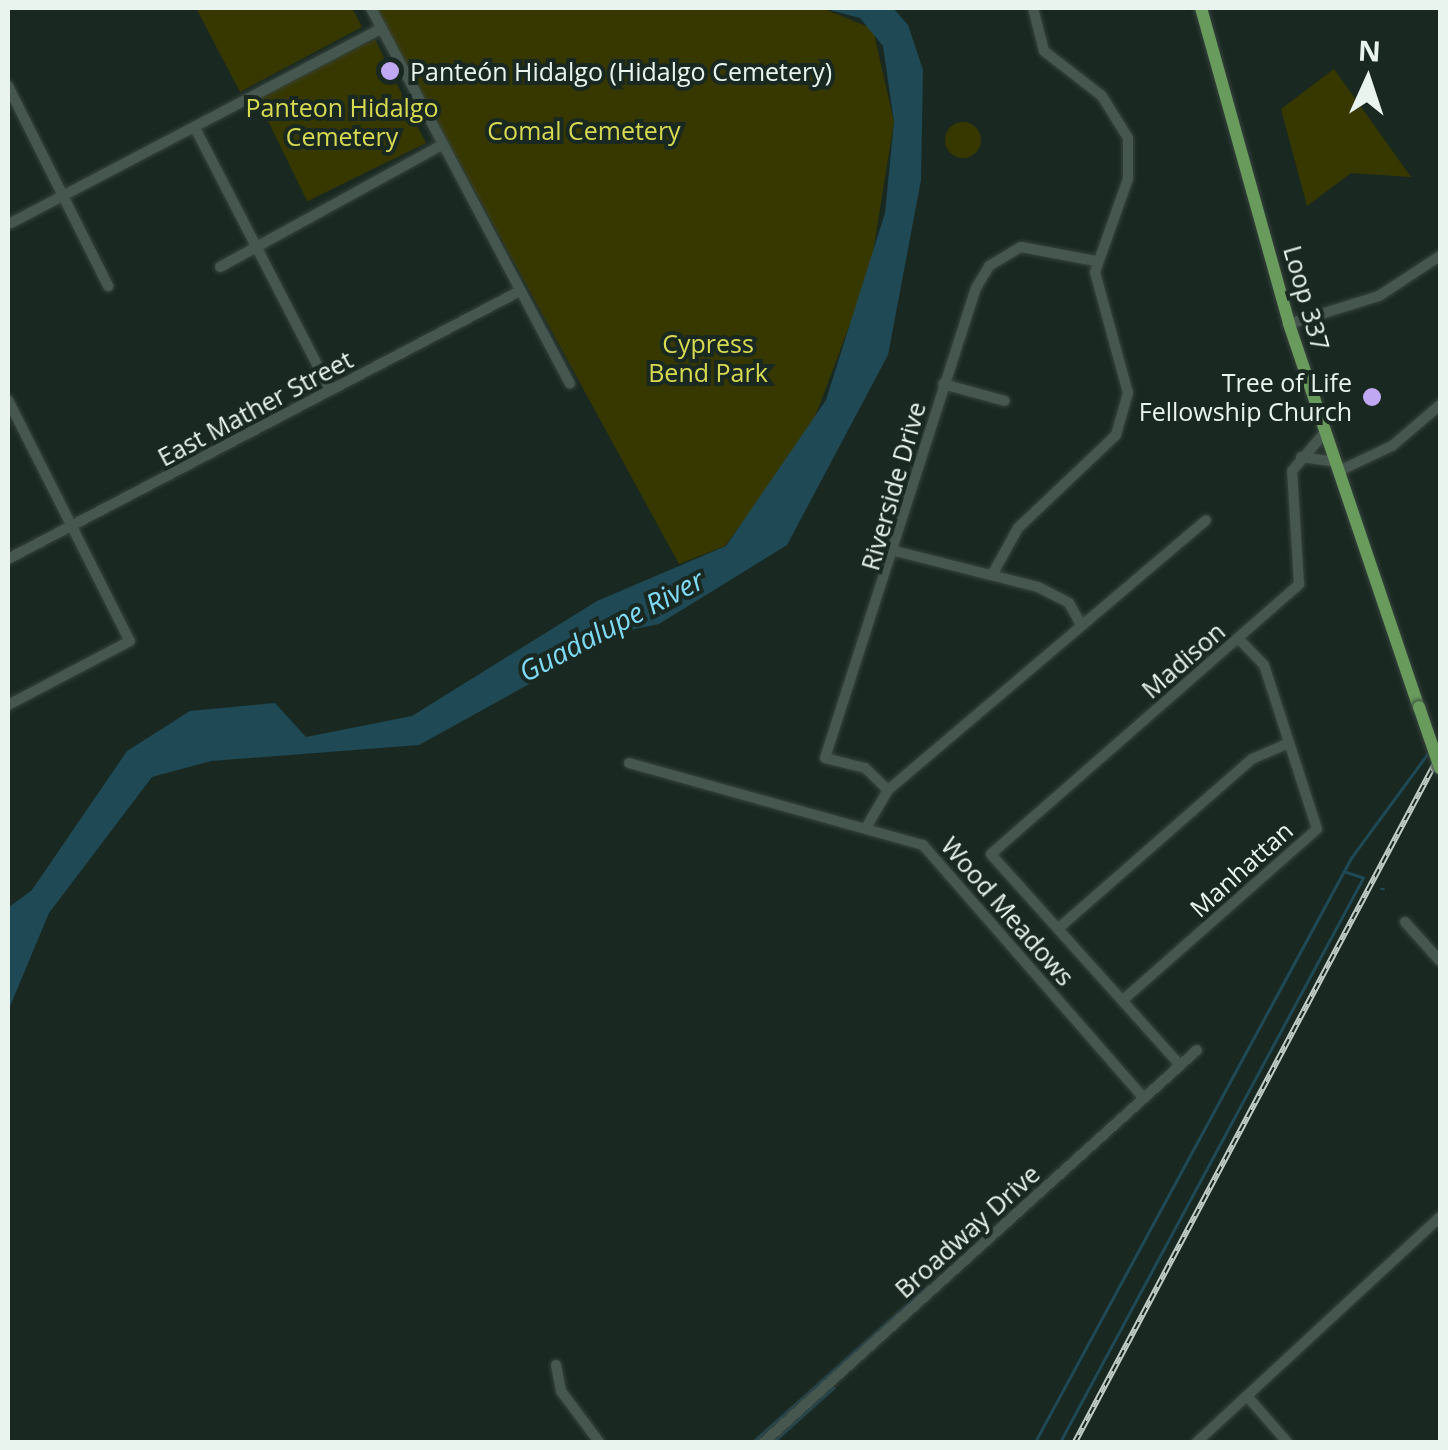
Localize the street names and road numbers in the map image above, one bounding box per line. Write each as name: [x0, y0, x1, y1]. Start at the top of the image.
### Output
street label: Loop 337: [1278, 242, 1336, 354]
street label: East Mather Street: [152, 344, 358, 472]
street label: Riverside Drive: [855, 398, 931, 574]
street label: Madison: [1135, 616, 1231, 704]
street label: Manhattan: [1183, 815, 1299, 923]
street label: Wood Meadows: [935, 831, 1081, 991]
street label: Broadway Drive: [889, 1158, 1045, 1304]

